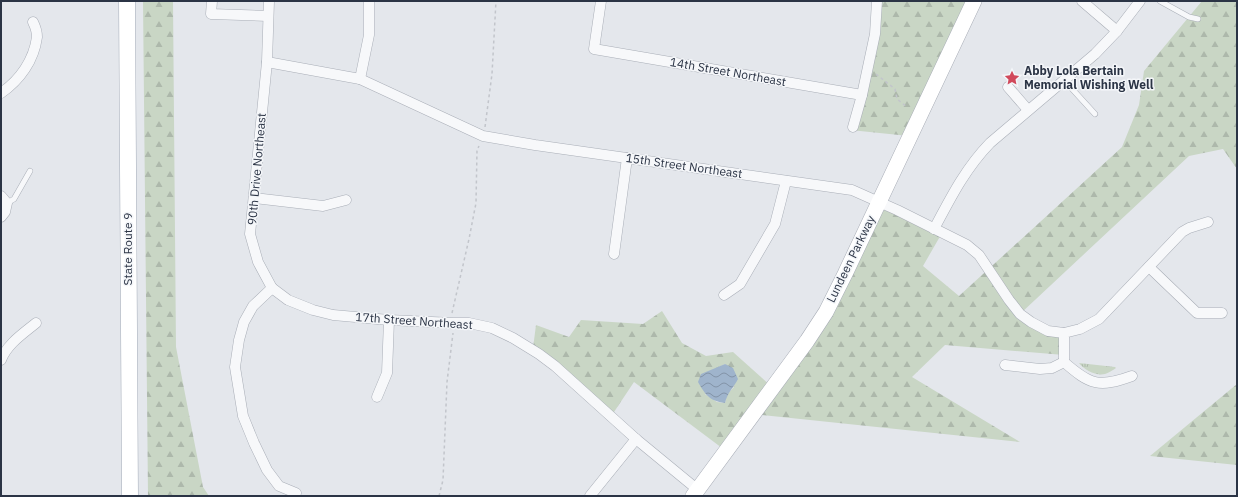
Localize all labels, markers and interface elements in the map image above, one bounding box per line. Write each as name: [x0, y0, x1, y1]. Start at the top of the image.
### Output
street label: 14th Street Northeast: [669, 54, 787, 89]
place label: Abby Lola Bertain Memorial Wishing Well: [1024, 63, 1154, 92]
place icon: Abby Lola Bertain Memorial Wishing Well: [1003, 69, 1021, 87]
street label: 90th Drive Northeast: [244, 112, 269, 226]
street label: 15th Street Northeast: [625, 150, 743, 181]
street label: State Route 9: [120, 213, 135, 286]
street label: Lundeen Parkway: [823, 213, 878, 305]
street label: 17th Street Northeast: [355, 309, 473, 332]

